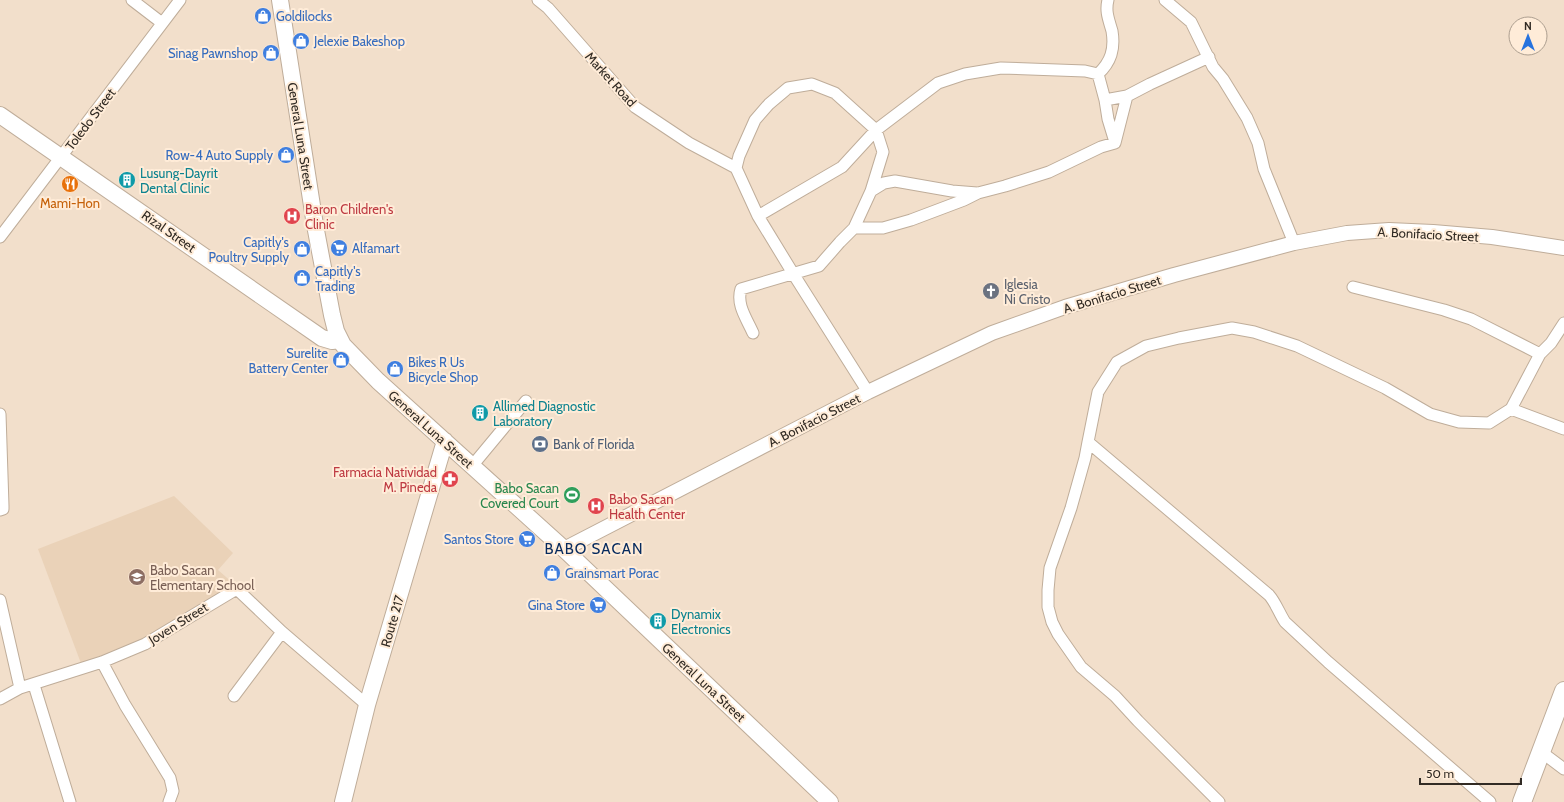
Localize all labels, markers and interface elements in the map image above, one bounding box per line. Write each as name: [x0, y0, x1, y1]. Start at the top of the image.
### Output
shop icon: Goldilocks: [253, 6, 273, 26]
place label: Goldilocks: [276, 8, 333, 24]
north arrow: [1508, 16, 1548, 56]
text: N: [1524, 19, 1532, 33]
shop icon: Jelexie Bakeshop: [291, 31, 311, 51]
place label: Jelexie Bakeshop: [313, 33, 405, 49]
shop icon: Sinag Pawnshop: [261, 43, 281, 63]
place label: Sinag Pawnshop: [168, 45, 258, 61]
street label: Market Road: [582, 48, 640, 110]
street label: General Luna Street: [285, 81, 317, 191]
street label: Toledo Street: [62, 84, 119, 153]
shop icon: Row-4 Auto Supply: [276, 145, 296, 165]
place label: Row-4 Auto Supply: [166, 147, 273, 163]
place label: Lusung-Dayrit Dental Clinic: [140, 165, 218, 196]
building icon: Lusung-Dayrit Dental Clinic: [117, 170, 137, 190]
restaurant icon: Mami-Hon: [60, 174, 80, 194]
place label: Mami-Hon: [40, 195, 100, 211]
place label: Baron Children's Clinic: [305, 201, 394, 232]
hospital icon: Baron Children's Clinic: [282, 206, 302, 226]
street label: Rizal Street: [139, 207, 200, 256]
street label: A. Bonifacio Street: [1377, 223, 1480, 245]
place label: Capitly's Poultry Supply: [208, 234, 290, 265]
supermarket icon: Alfamart: [329, 238, 349, 258]
shop icon: Capitly's Poultry Supply: [292, 239, 312, 259]
place label: Alfamart: [352, 240, 400, 256]
place label: Capitly's Trading: [315, 263, 361, 294]
shop icon: Capitly's Trading: [292, 268, 312, 288]
street label: A. Bonifacio Street: [1061, 271, 1163, 316]
place label: Iglesia Ni Cristo: [1004, 276, 1050, 307]
church icon: Iglesia Ni Cristo: [981, 281, 1001, 301]
place label: Surelite Battery Center: [248, 345, 329, 376]
shop icon: Surelite Battery Center: [331, 350, 351, 370]
place label: Bikes R Us Bicycle Shop: [408, 354, 478, 385]
shop icon: Bikes R Us Bicycle Shop: [385, 359, 405, 379]
street label: General Luna Street: [385, 387, 477, 472]
street label: A. Bonifacio Street: [765, 390, 863, 450]
place label: Allimed Diagnostic Laboratory: [493, 398, 596, 429]
building icon: Allimed Diagnostic Laboratory: [470, 403, 490, 423]
bank icon: Bank of Florida: [530, 434, 550, 454]
place label: Bank of Florida: [553, 436, 635, 452]
place label: Farmacia Natividad M. Pineda: [333, 464, 438, 495]
pharmacy icon: Farmacia Natividad M. Pineda: [440, 469, 460, 489]
place label: Babo Sacan Covered Court: [480, 480, 560, 511]
sports icon: Babo Sacan Covered Court: [562, 485, 582, 505]
place label: Babo Sacan Health Center: [609, 491, 686, 522]
hospital icon: Babo Sacan Health Center: [586, 496, 606, 516]
supermarket icon: Santos Store: [517, 529, 537, 549]
place label: Santos Store: [444, 531, 514, 547]
district label: BABO SACAN: [545, 540, 643, 558]
place label: Babo Sacan Elementary School: [150, 562, 254, 593]
shop icon: Grainsmart Porac: [542, 563, 562, 583]
place label: Grainsmart Porac: [565, 565, 659, 581]
school or university icon: Babo Sacan Elementary School: [127, 567, 147, 587]
street label: Route 217: [377, 593, 407, 649]
supermarket icon: Gina Store: [588, 595, 608, 615]
place label: Gina Store: [528, 597, 585, 613]
street label: Joven Street: [145, 598, 211, 648]
place label: Dynamix Electronics: [671, 606, 731, 637]
building icon: Dynamix Electronics: [648, 611, 668, 631]
street label: General Luna Street: [659, 639, 750, 725]
scale bar: [1420, 760, 1521, 786]
text: 50 m: [1426, 766, 1454, 781]

